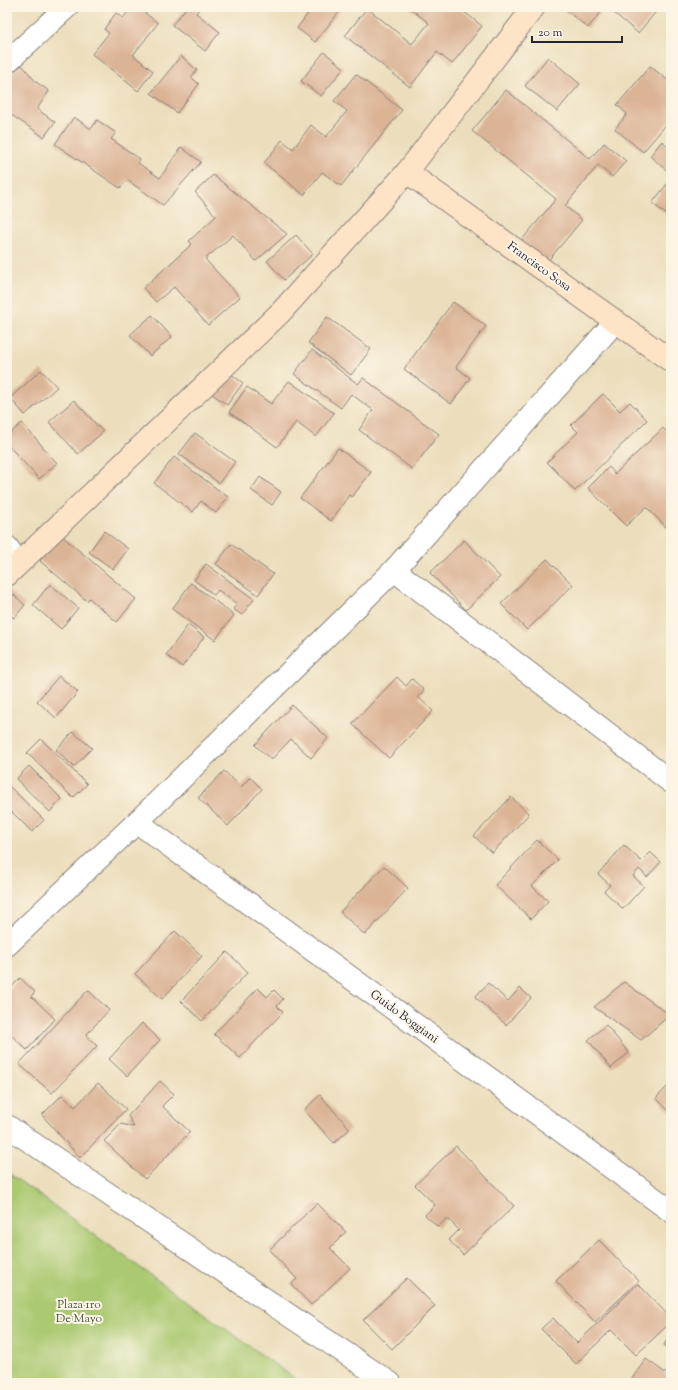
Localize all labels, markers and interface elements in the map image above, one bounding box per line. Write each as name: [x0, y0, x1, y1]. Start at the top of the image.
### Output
scale bar: [532, 18, 622, 44]
text: 20 m: [538, 24, 563, 42]
street label: Francisco Sosa: [503, 238, 575, 297]
street label: Guido Boggiani: [366, 986, 443, 1048]
park label: Plaza 1ro De Mayo: [56, 1296, 103, 1328]

